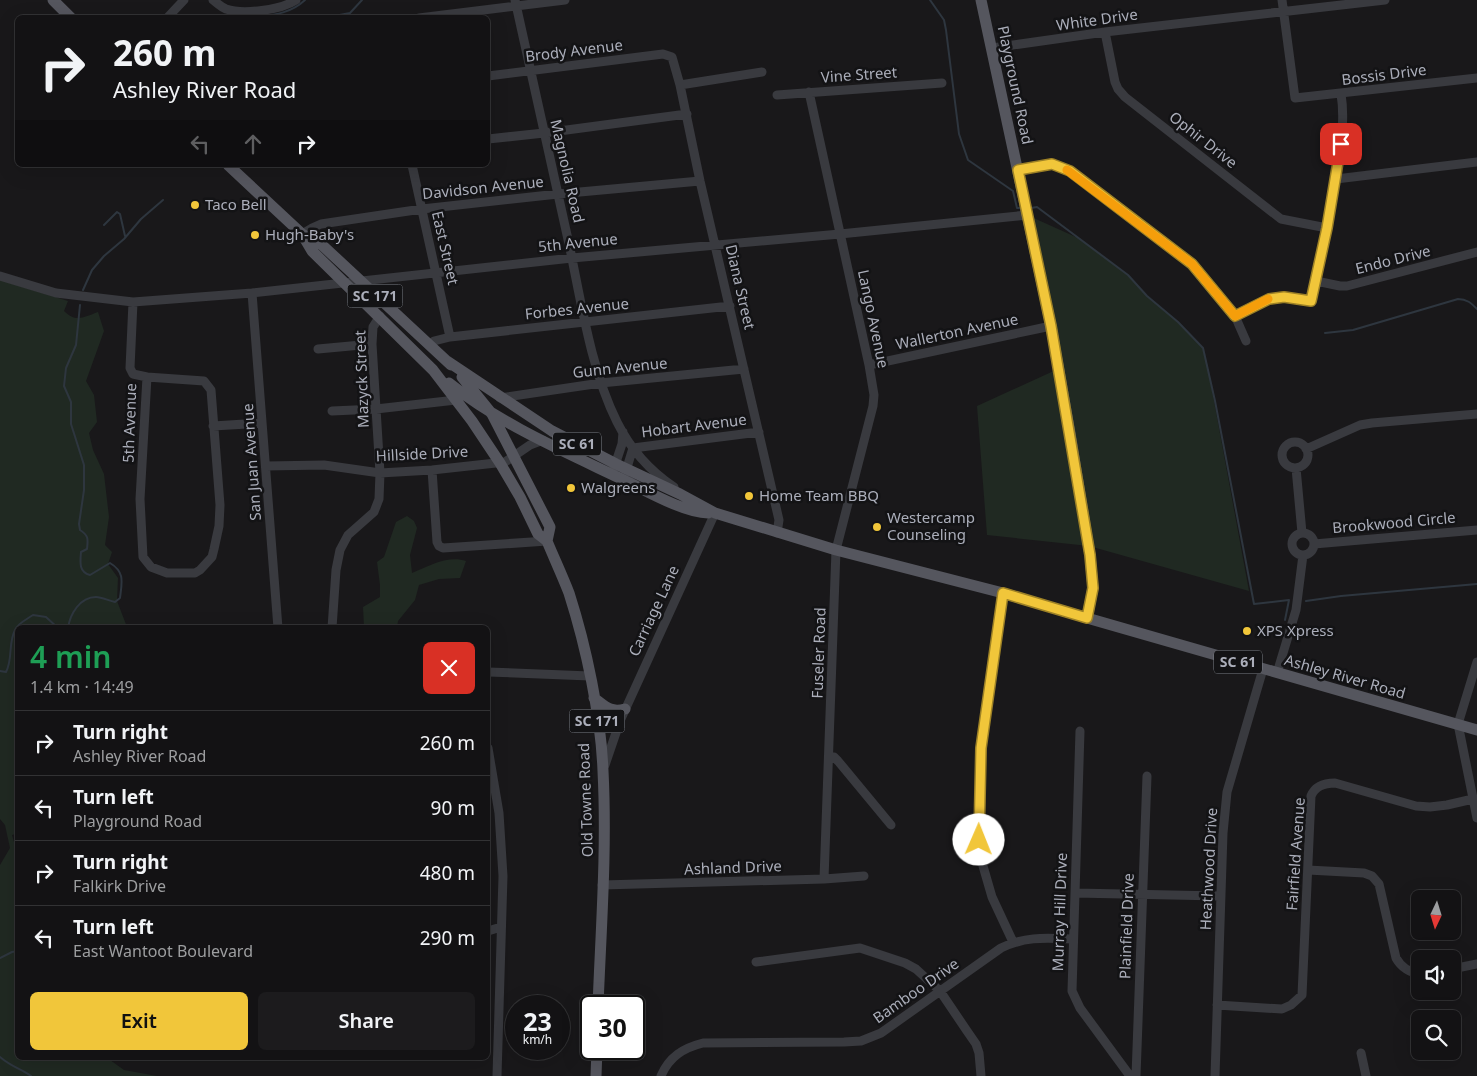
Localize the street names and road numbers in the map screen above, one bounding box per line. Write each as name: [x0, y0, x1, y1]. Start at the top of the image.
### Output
street label: White Drive: [1055, 3, 1139, 35]
street label: Playground Road: [994, 24, 1038, 146]
street label: Brody Avenue: [524, 34, 624, 66]
street label: Bossis Drive: [1340, 59, 1427, 89]
street label: Vine Street: [820, 61, 898, 87]
street label: Ophir Drive: [1165, 106, 1242, 172]
street label: Magnolia Road: [546, 117, 590, 225]
street label: Davidson Avenue: [421, 171, 545, 203]
street label: East Street: [428, 209, 464, 287]
street label: 5th Avenue: [537, 228, 619, 256]
street label: Endo Drive: [1353, 240, 1432, 278]
street label: Diana Street: [721, 242, 761, 332]
street label: Lango Avenue: [854, 268, 894, 370]
road number: SC 171: [348, 284, 402, 308]
street label: Forbes Avenue: [524, 293, 630, 323]
street label: Wallerton Avenue: [894, 308, 1020, 354]
street label: Mazyck Street: [349, 329, 373, 428]
street label: Gunn Avenue: [571, 352, 668, 382]
street label: 5th Avenue: [118, 383, 140, 463]
street label: San Juan Avenue: [237, 403, 265, 521]
street label: Hobart Avenue: [640, 409, 748, 441]
road number: SC 61: [553, 432, 601, 456]
street label: Hillside Drive: [375, 441, 469, 465]
street label: Brookwood Circle: [1331, 507, 1456, 537]
street label: Carriage Lane: [623, 562, 683, 659]
street label: Fuseler Road: [806, 607, 830, 699]
street label: Ashley River Road: [1282, 649, 1408, 703]
road number: SC 61: [1214, 650, 1262, 674]
road number: SC 171: [570, 709, 624, 732]
street label: Old Towne Road: [573, 743, 597, 857]
street label: Fairfield Avenue: [1281, 797, 1309, 911]
street label: Heathwood Drive: [1195, 807, 1221, 931]
street label: Murray Hill Drive: [1047, 852, 1071, 972]
street label: Ashland Drive: [684, 855, 782, 879]
street label: Plainfield Drive: [1114, 873, 1138, 979]
street label: Bamboo Drive: [869, 953, 962, 1027]

